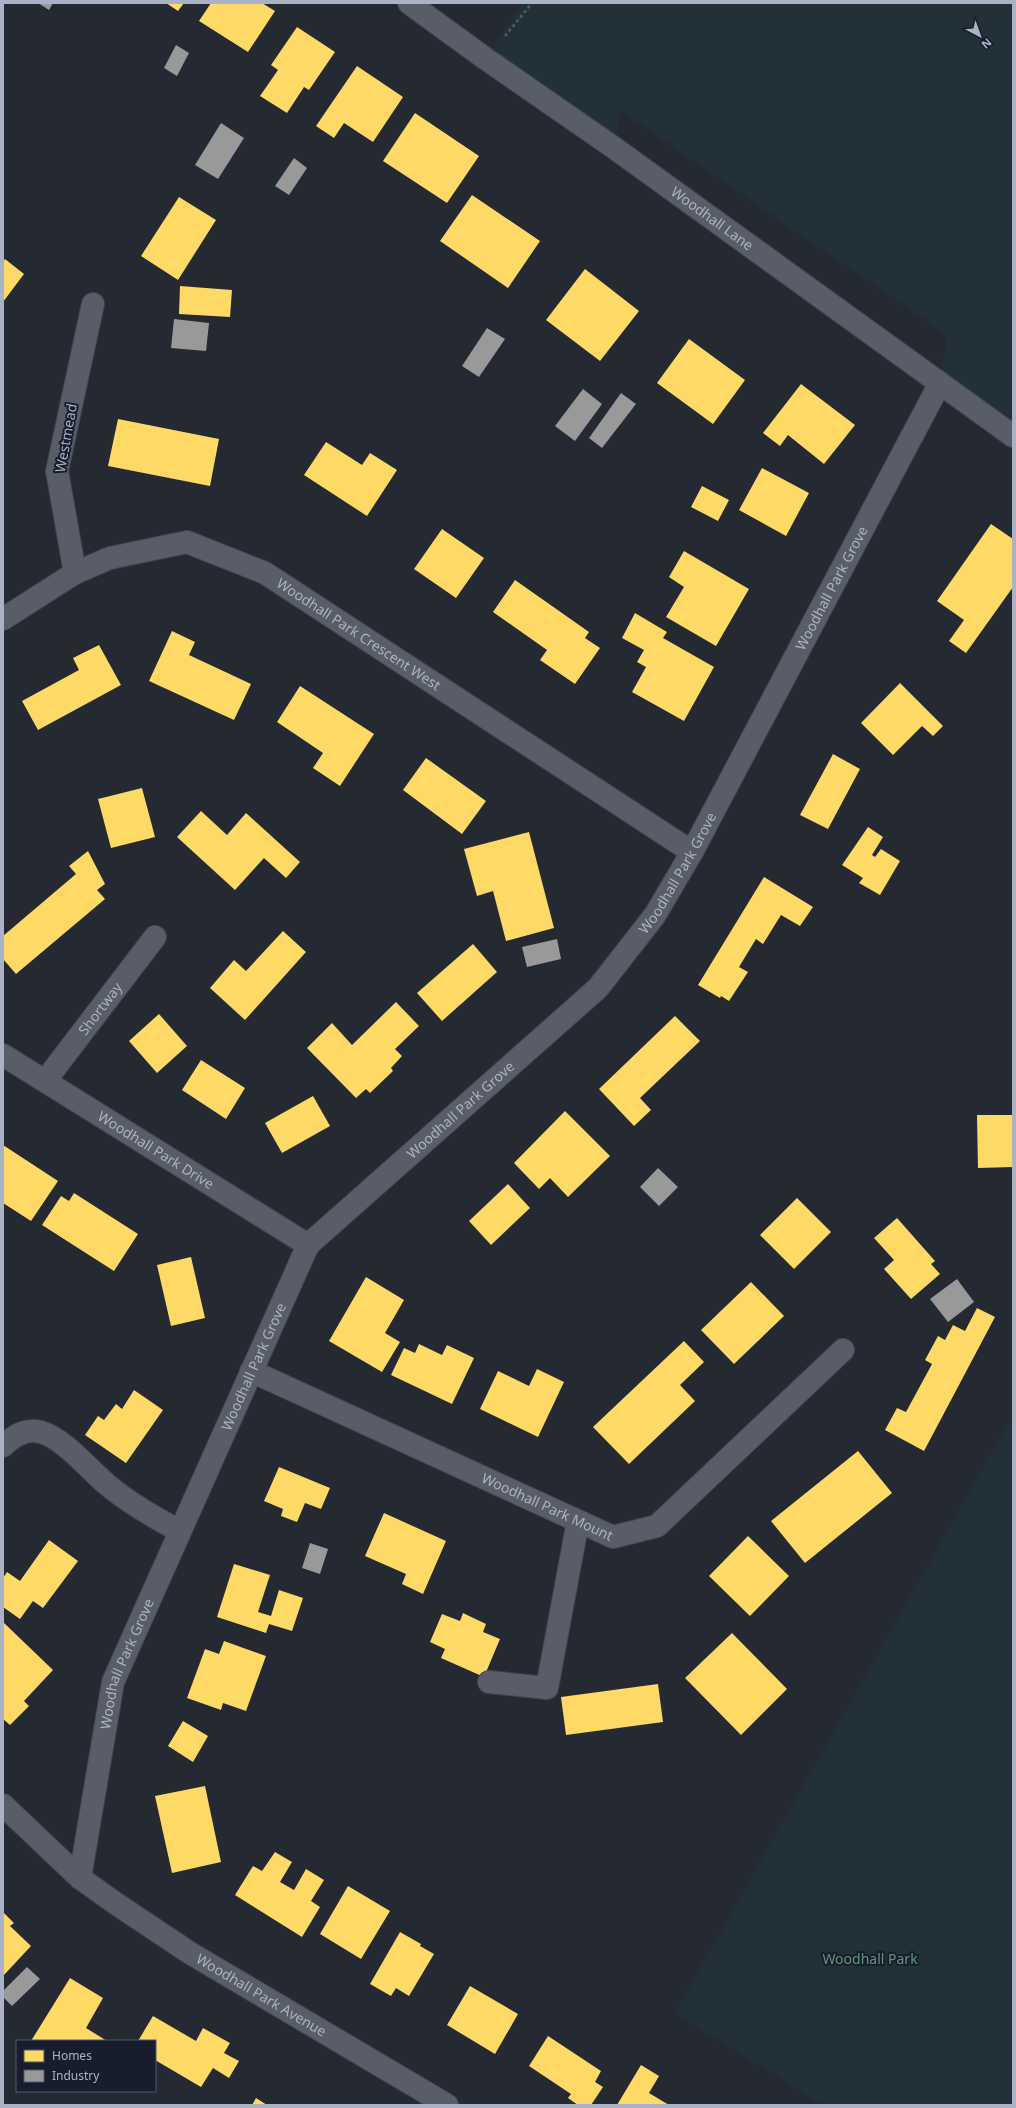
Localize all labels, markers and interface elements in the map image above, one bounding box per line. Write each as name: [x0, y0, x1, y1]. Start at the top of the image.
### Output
north arrow: [960, 16, 1000, 56]
text: N: [979, 35, 995, 53]
street label: Woodhall Lane: [667, 182, 758, 255]
street label: Westmead: [50, 402, 81, 474]
street label: Woodhall Park Grove: [790, 522, 872, 653]
street label: Woodhall Park Crescent West: [273, 573, 445, 694]
street label: Woodhall Park Grove: [634, 809, 720, 937]
street label: Shortway: [74, 977, 127, 1039]
street label: Woodhall Park Grove: [402, 1057, 518, 1162]
street label: Woodhall Park Drive: [94, 1106, 218, 1193]
street label: Woodhall Park Grove: [216, 1300, 290, 1433]
street label: Woodhall Park Mount: [479, 1468, 616, 1545]
street label: Woodhall Park Grove: [95, 1595, 158, 1731]
street label: Woodhall Park Avenue: [193, 1949, 330, 2041]
park label: Woodhall Park: [822, 1949, 918, 1968]
legend: [16, 2040, 156, 2092]
text: Homes: [52, 2047, 92, 2064]
text: Industry: [52, 2067, 100, 2084]

